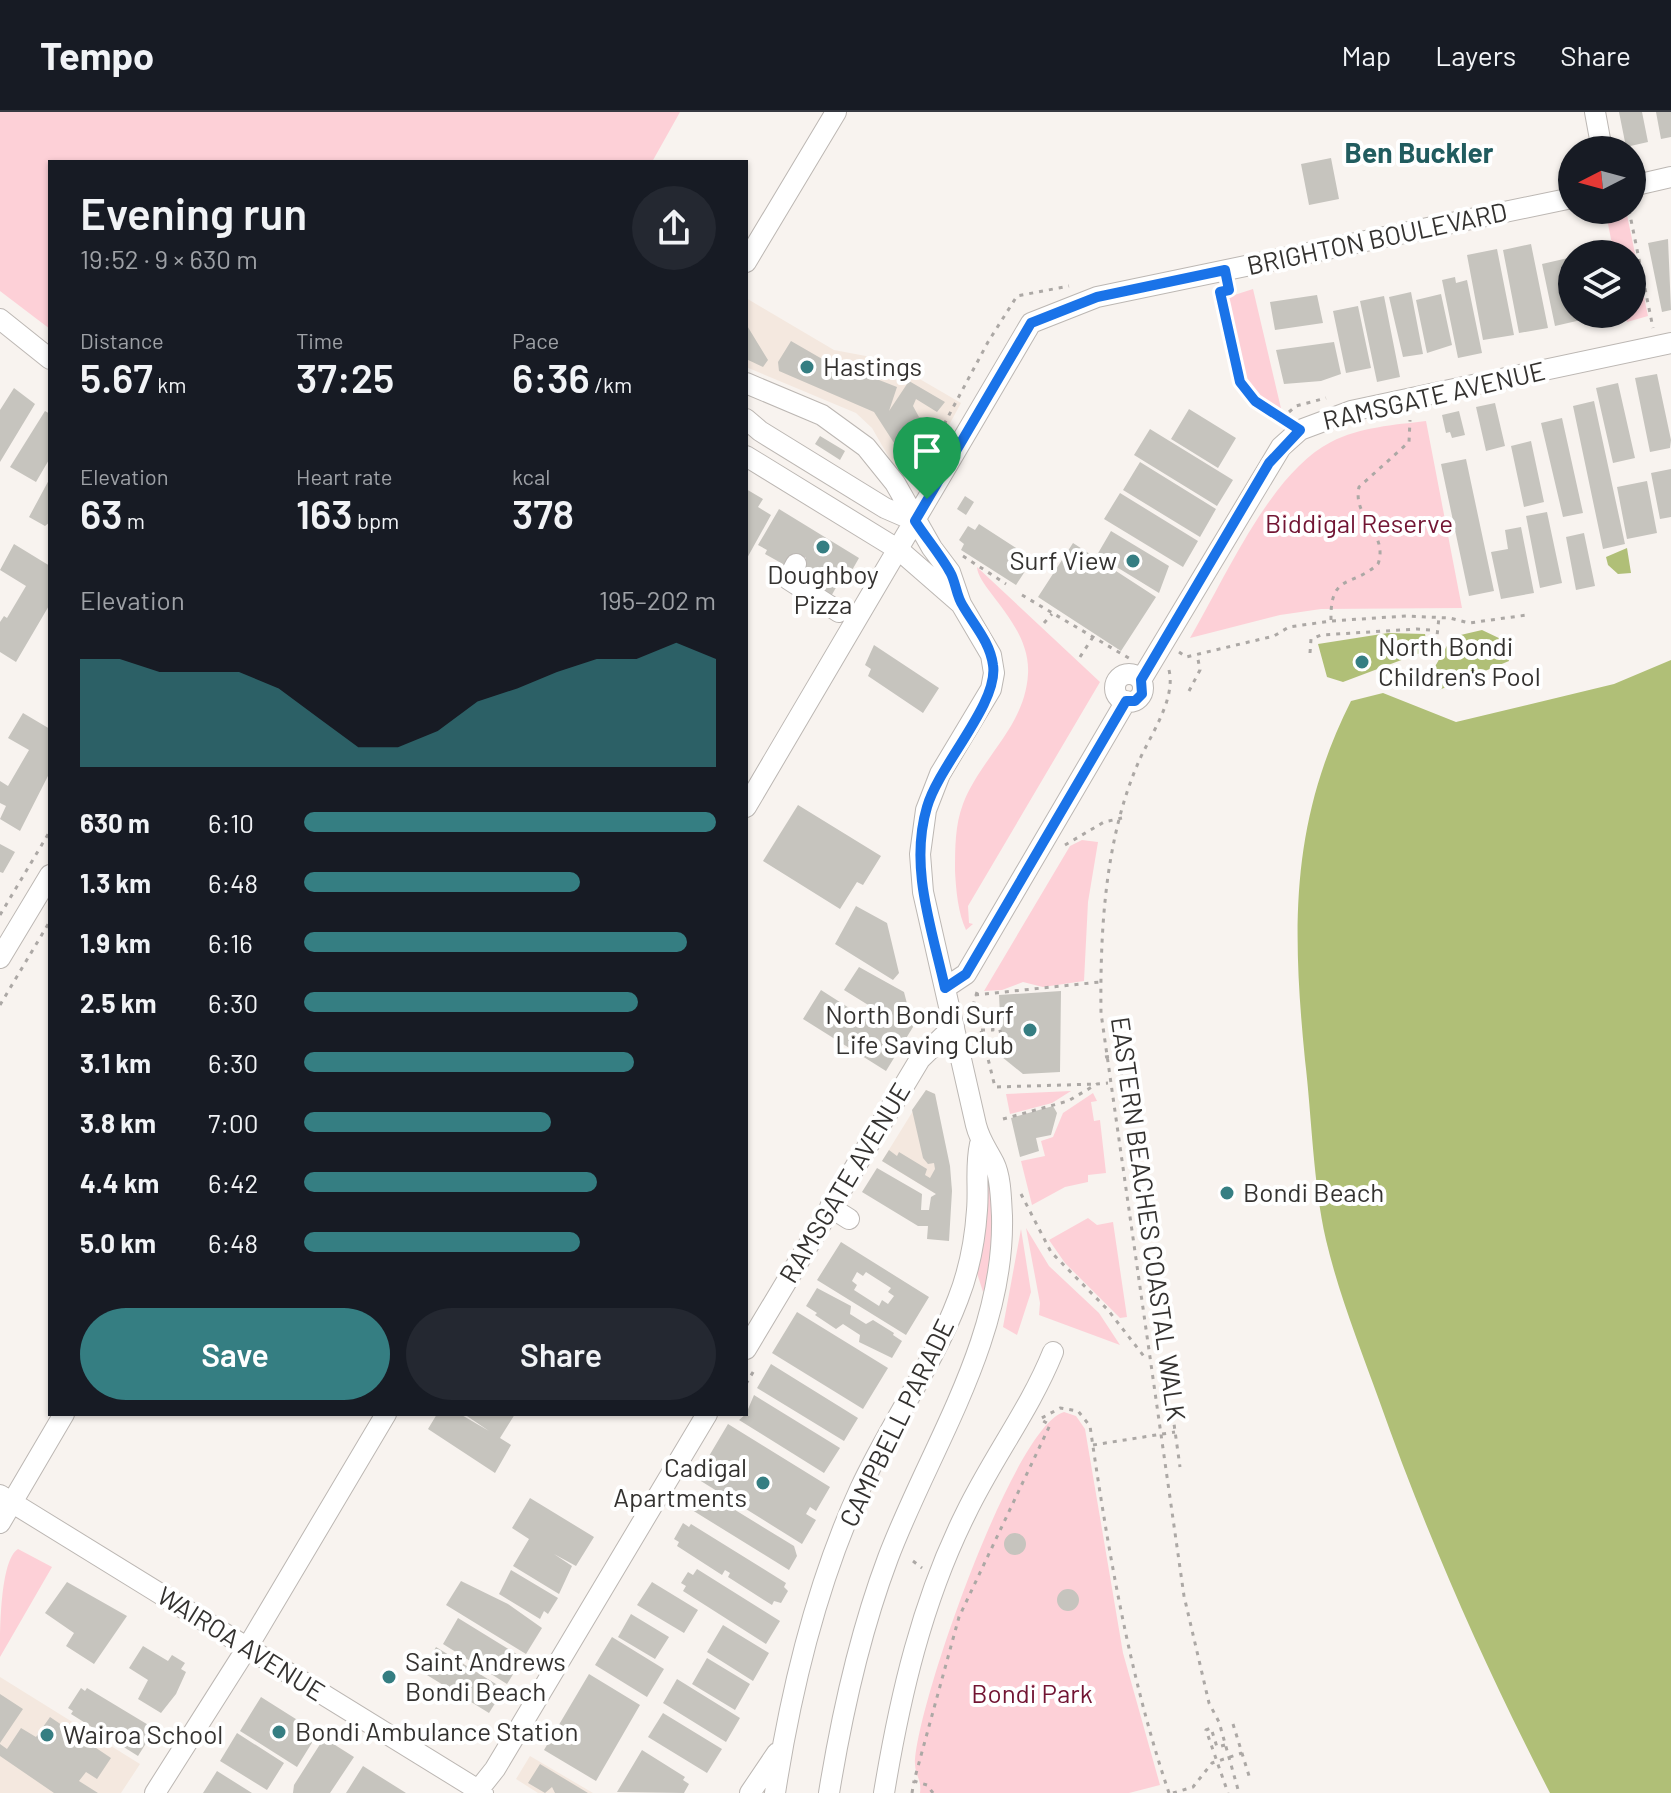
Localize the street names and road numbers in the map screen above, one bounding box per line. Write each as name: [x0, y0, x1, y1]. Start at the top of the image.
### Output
street label: BRIGHTON BOULEVARD: [1244, 195, 1510, 280]
street label: RAMSGATE AVENUE: [1319, 354, 1548, 435]
street label: EASTERN BEACHES COASTAL WALK: [1106, 1015, 1193, 1423]
street label: RAMSGATE AVENUE: [772, 1077, 916, 1288]
street label: CAMPBELL PARADE: [832, 1313, 959, 1531]
street label: WAIROA AVENUE: [152, 1579, 331, 1707]

